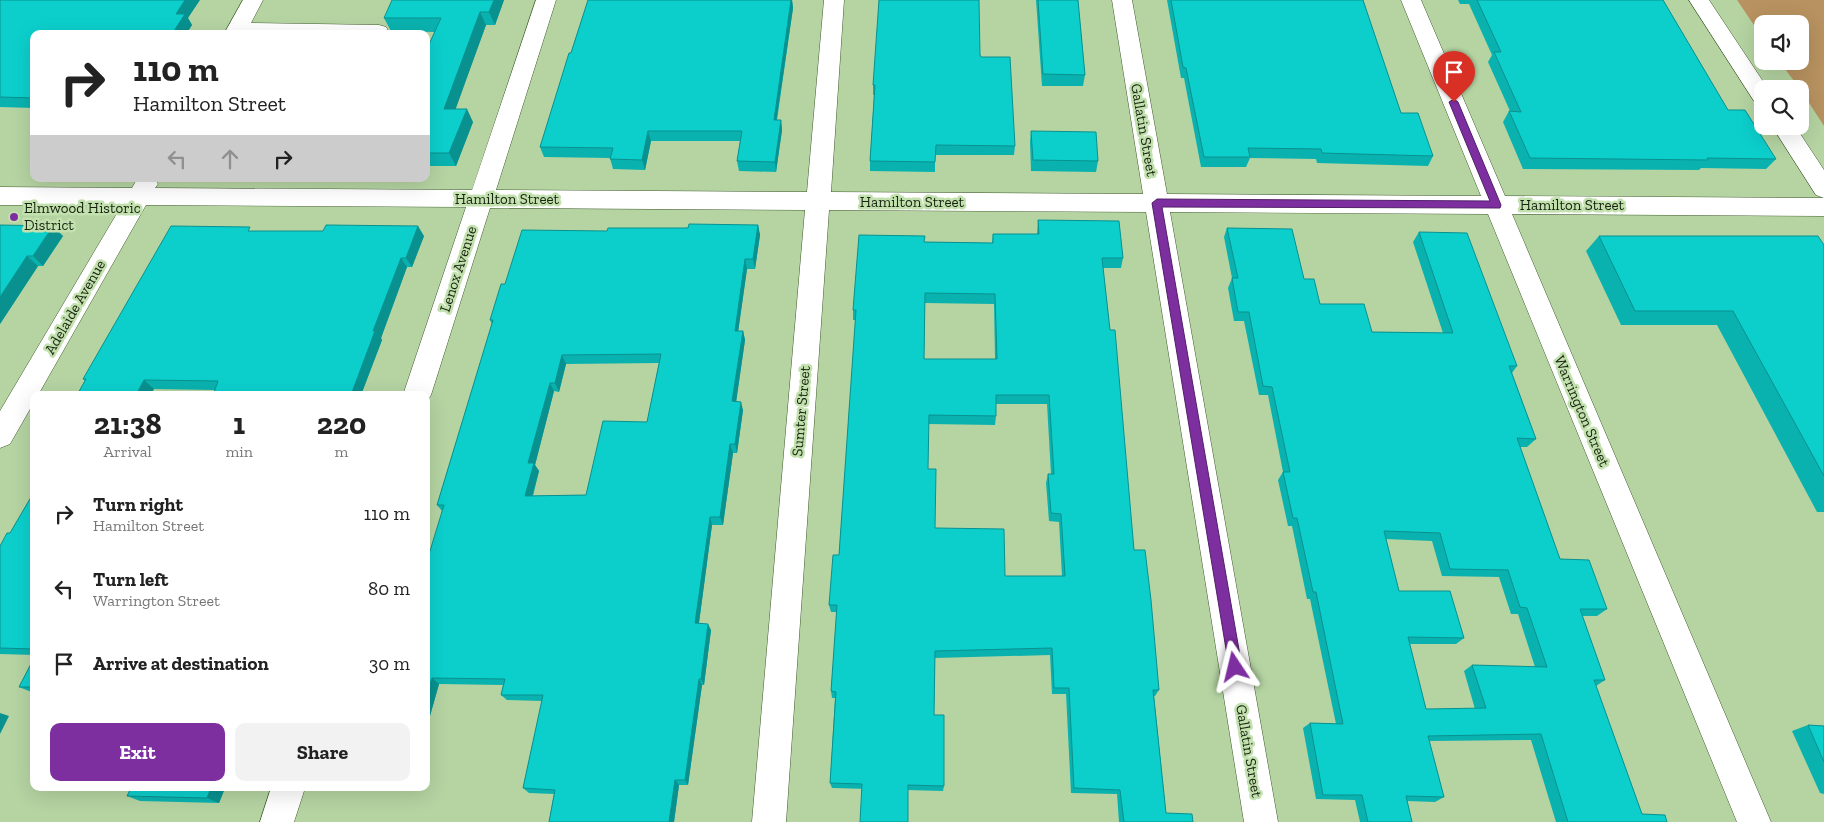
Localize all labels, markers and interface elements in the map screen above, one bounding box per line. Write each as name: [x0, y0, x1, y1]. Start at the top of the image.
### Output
map controls: [1754, 15, 1809, 135]
button: sound: [1754, 15, 1809, 70]
text: 110 m: [133, 48, 219, 90]
icon: right: [50, 50, 115, 115]
pin: [1433, 51, 1475, 102]
icon: arrive: [1440, 58, 1468, 86]
button: search: [1754, 80, 1809, 135]
street label: Gallatin Street: [1127, 82, 1161, 178]
text: Hamilton Street: [133, 90, 286, 117]
icon: left: [163, 145, 191, 173]
icon: ahead: [216, 145, 244, 173]
icon: right: [269, 145, 297, 173]
street label: Hamilton Street: [455, 190, 560, 208]
street label: Hamilton Street: [860, 193, 965, 211]
street label: Hamilton Street: [1520, 196, 1625, 214]
place label: Elmwood Historic District: [24, 199, 141, 234]
marker: Elmwood Historic District: [8, 211, 20, 223]
street label: Lenox Avenue: [436, 224, 480, 314]
street label: Adelaide Avenue: [41, 257, 109, 357]
street label: Warrington Street: [1550, 353, 1614, 470]
street label: Sumter Street: [788, 364, 814, 457]
text: 21:38: [94, 406, 162, 442]
text: 1: [233, 406, 245, 442]
text: 220: [317, 406, 366, 442]
text: Arrival: [104, 442, 152, 461]
text: min: [225, 442, 253, 461]
text: m: [335, 442, 348, 461]
text: Turn right: [93, 493, 183, 516]
icon: right: [50, 500, 78, 528]
text: 110 m: [364, 502, 410, 525]
text: Hamilton Street: [93, 516, 204, 535]
text: Turn left: [93, 568, 168, 591]
icon: left: [50, 575, 78, 603]
text: 80 m: [368, 577, 410, 600]
text: Warrington Street: [93, 591, 220, 610]
position arrow: [1208, 640, 1260, 692]
icon: arrive: [50, 650, 78, 678]
text: Arrive at destination: [93, 652, 269, 675]
text: 30 m: [369, 652, 410, 675]
street label: Gallatin Street: [1232, 703, 1266, 799]
button: Exit: [50, 723, 225, 781]
button: Share: [235, 723, 410, 781]

